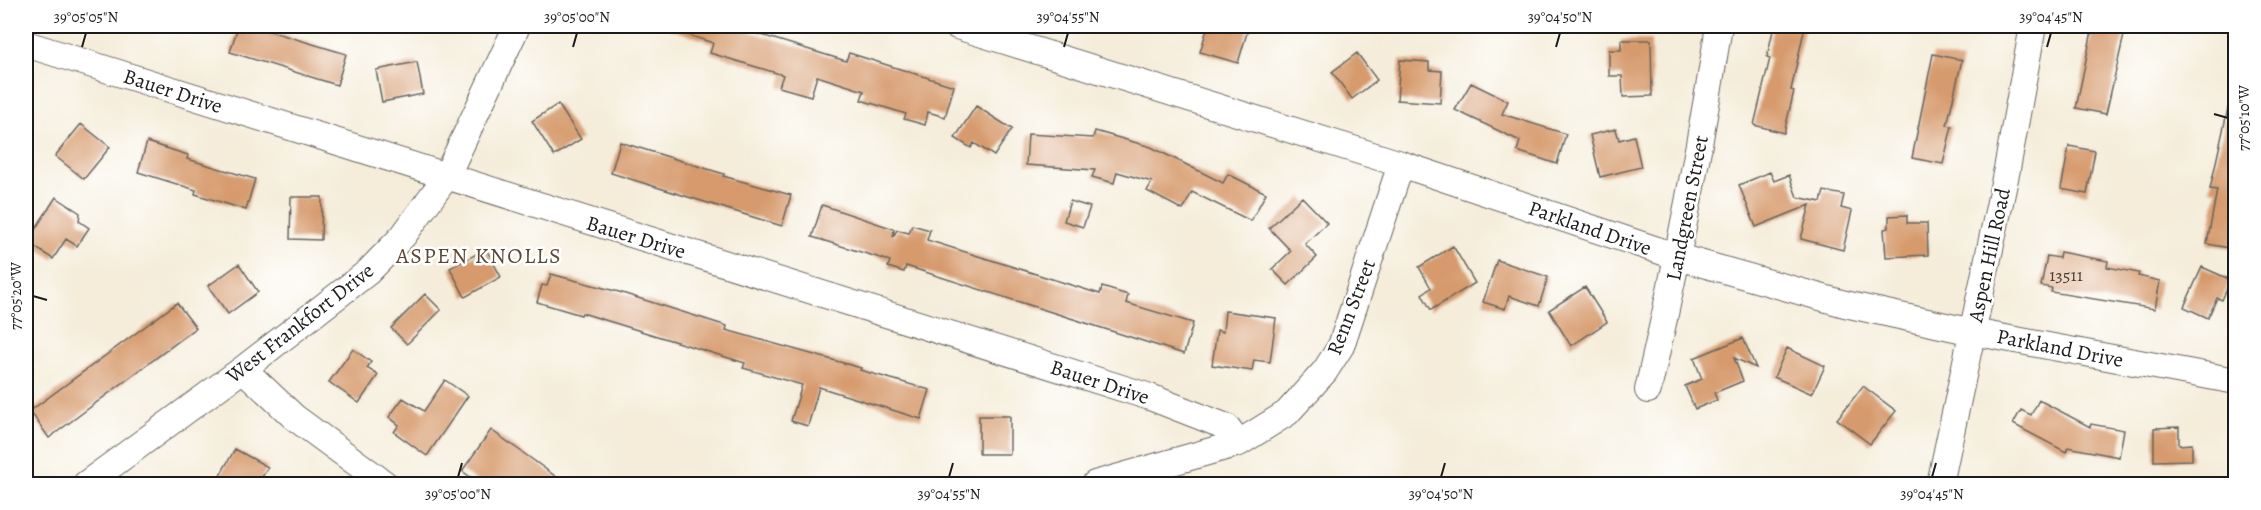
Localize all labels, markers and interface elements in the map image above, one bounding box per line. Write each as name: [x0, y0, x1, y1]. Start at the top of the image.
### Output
text: 39°05'05"N: [54, 7, 118, 27]
text: 39°05'00"N: [544, 7, 610, 27]
text: 39°04'55"N: [1036, 7, 1100, 27]
text: 39°04'50"N: [1528, 7, 1593, 27]
text: 39°04'45"N: [2019, 7, 2083, 27]
street label: Bauer Drive: [120, 62, 226, 120]
text: 77°05'10"W: [2234, 85, 2254, 151]
street label: Landgreen Street: [1659, 133, 1715, 283]
street label: Aspen Hill Road: [1961, 185, 2017, 326]
street label: Parkland Drive: [1525, 194, 1655, 262]
street label: Bauer Drive: [583, 209, 689, 265]
district label: ASPEN KNOLLS: [395, 241, 562, 271]
street label: Renn Street: [1320, 255, 1382, 359]
street label: West Frankfort Drive: [220, 257, 380, 390]
text: 77°05'20"W: [6, 262, 26, 330]
house number: 13511: [2049, 263, 2083, 287]
street label: Parkland Drive: [1994, 322, 2126, 374]
street label: Bauer Drive: [1047, 353, 1153, 411]
text: 39°05'00"N: [425, 484, 491, 504]
text: 39°04'55"N: [917, 484, 981, 504]
text: 39°04'50"N: [1409, 484, 1474, 504]
text: 39°04'45"N: [1900, 484, 1964, 504]

